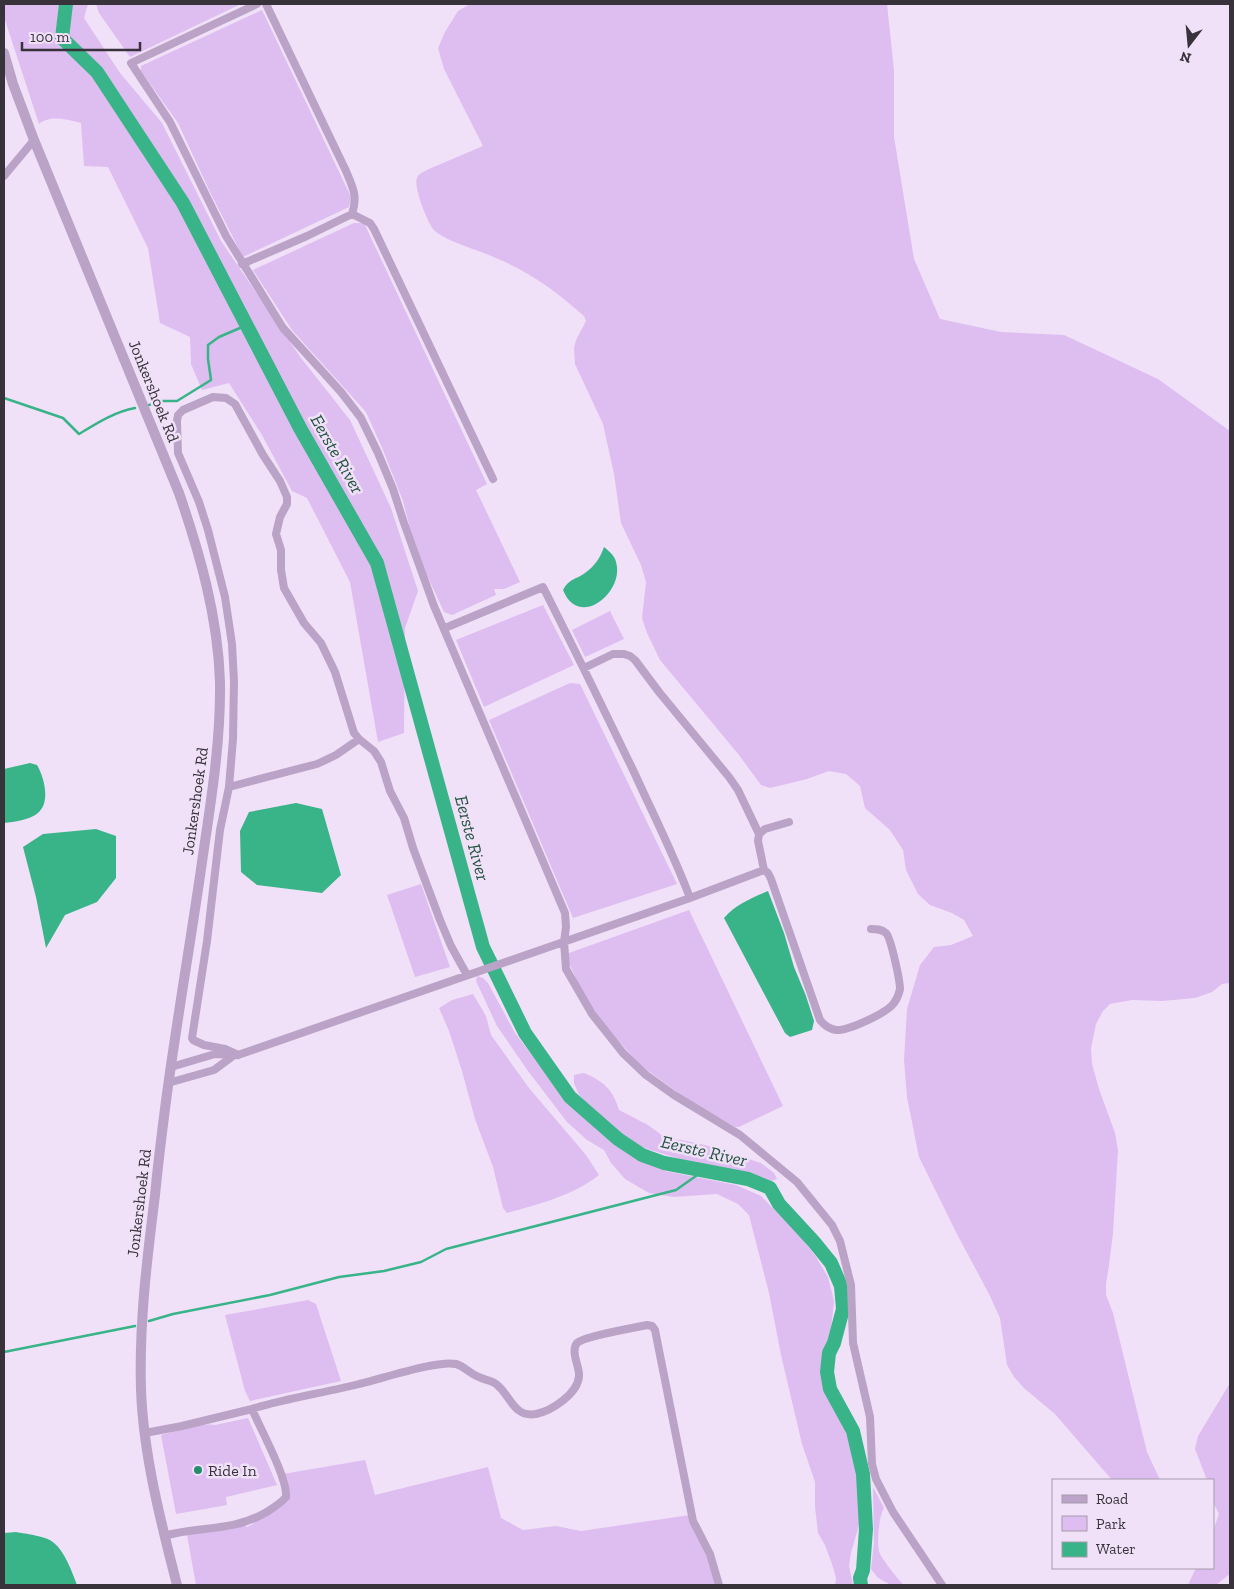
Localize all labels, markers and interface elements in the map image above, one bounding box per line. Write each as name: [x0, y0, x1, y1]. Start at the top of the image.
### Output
scale bar: [22, 20, 140, 52]
north arrow: [1164, 20, 1214, 70]
text: 100 m: [30, 28, 69, 46]
text: N: [1178, 47, 1193, 67]
street label: Jonkershoek Rd: [125, 337, 183, 445]
water label: Eerste River: [306, 411, 369, 498]
street label: Jonkershoek Rd: [178, 746, 212, 856]
water label: Eerste River: [450, 793, 494, 884]
water label: Eerste River: [659, 1130, 750, 1172]
street label: Jonkershoek Rd: [123, 1148, 155, 1258]
place label: Ride In: [208, 1461, 257, 1480]
marker: Ride In: [192, 1464, 204, 1476]
legend: [1052, 1479, 1214, 1569]
text: Road: [1096, 1490, 1129, 1508]
text: Park: [1096, 1515, 1126, 1533]
text: Water: [1096, 1540, 1136, 1558]

